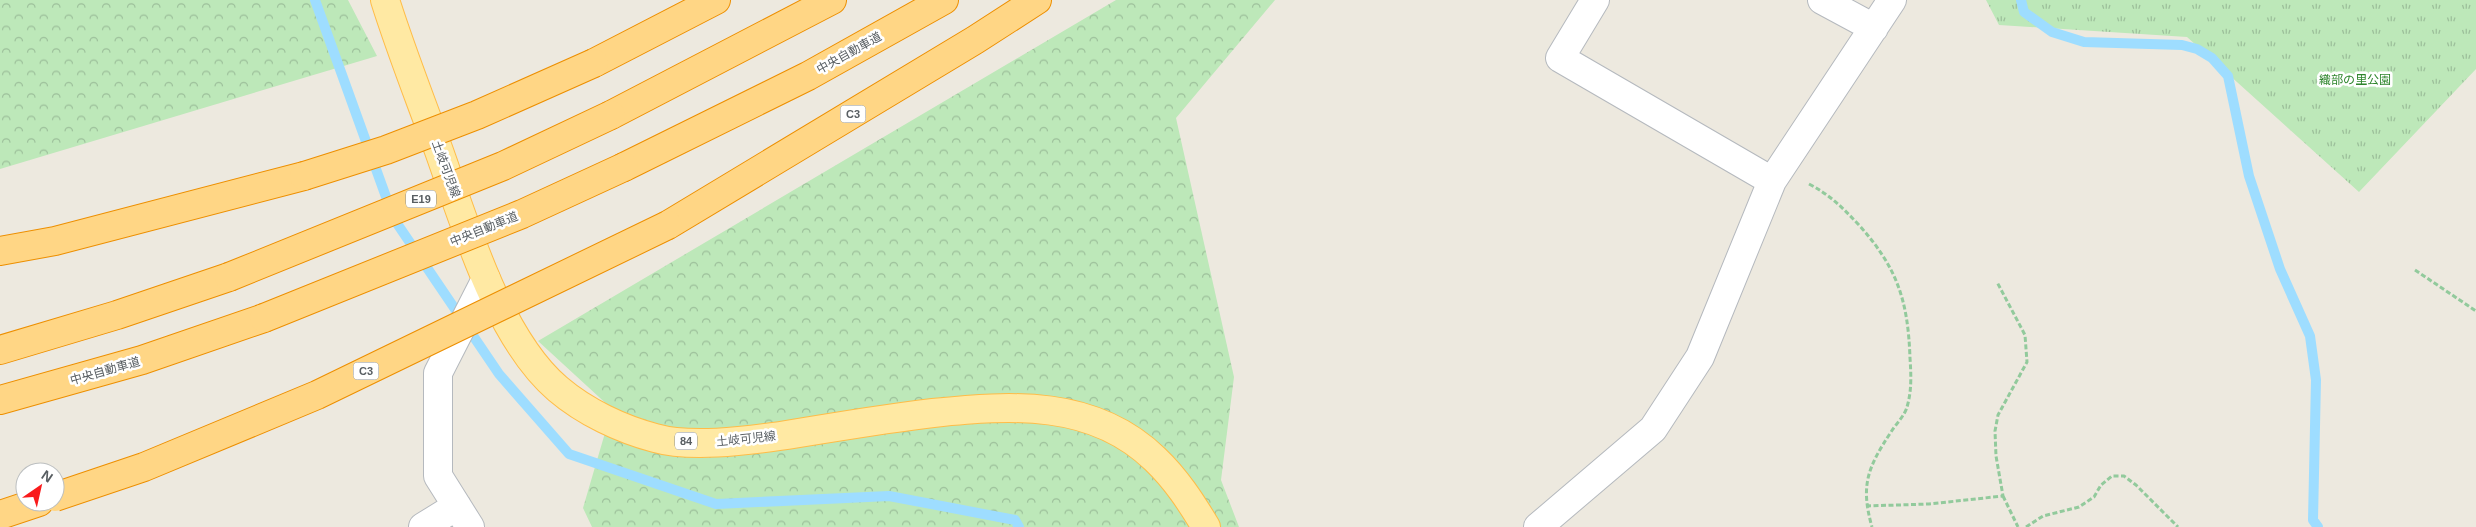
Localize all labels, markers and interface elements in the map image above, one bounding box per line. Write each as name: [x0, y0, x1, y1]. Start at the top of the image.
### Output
street label: 中央自動車道: [814, 29, 884, 77]
park label: 織部の里公園: [2319, 73, 2391, 87]
road number: C3: [840, 106, 866, 122]
street label: 土岐可児線: [429, 138, 463, 200]
road number: E19: [406, 190, 436, 208]
street label: 中央自動車道: [448, 209, 520, 249]
street label: 中央自動車道: [68, 354, 142, 388]
road number: C3: [354, 362, 378, 380]
street label: 土岐可児線: [715, 429, 777, 449]
road number: 84: [675, 432, 697, 450]
north arrow: [15, 462, 65, 512]
text: N: [39, 467, 56, 486]

